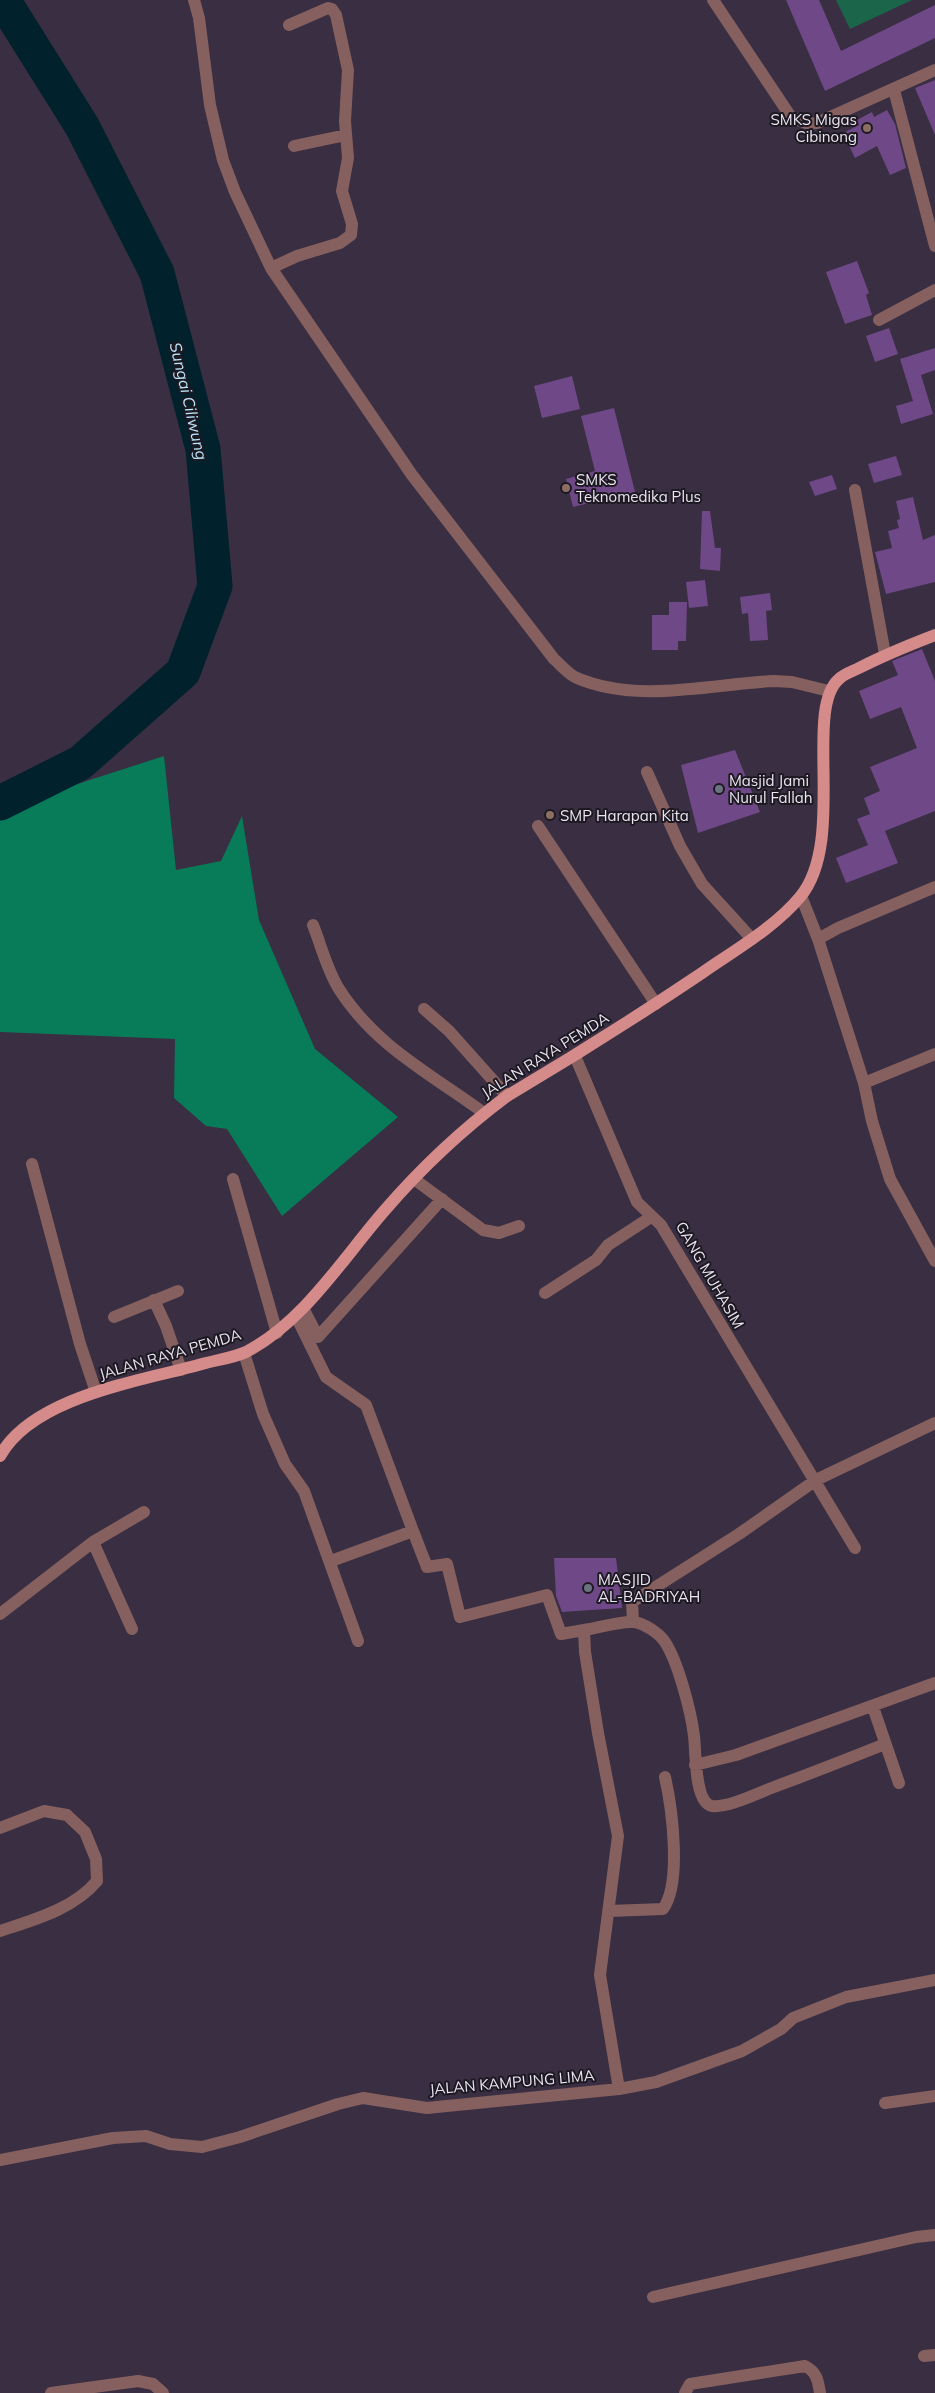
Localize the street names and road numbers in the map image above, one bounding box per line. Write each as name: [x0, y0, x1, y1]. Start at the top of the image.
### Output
street label: JALAN RAYA PEMDA: [478, 1008, 612, 1102]
street label: GANG MUHASIM: [672, 1218, 748, 1332]
street label: JALAN RAYA PEMDA: [97, 1325, 243, 1383]
street label: JALAN KAMPUNG LIMA: [429, 2065, 595, 2099]

